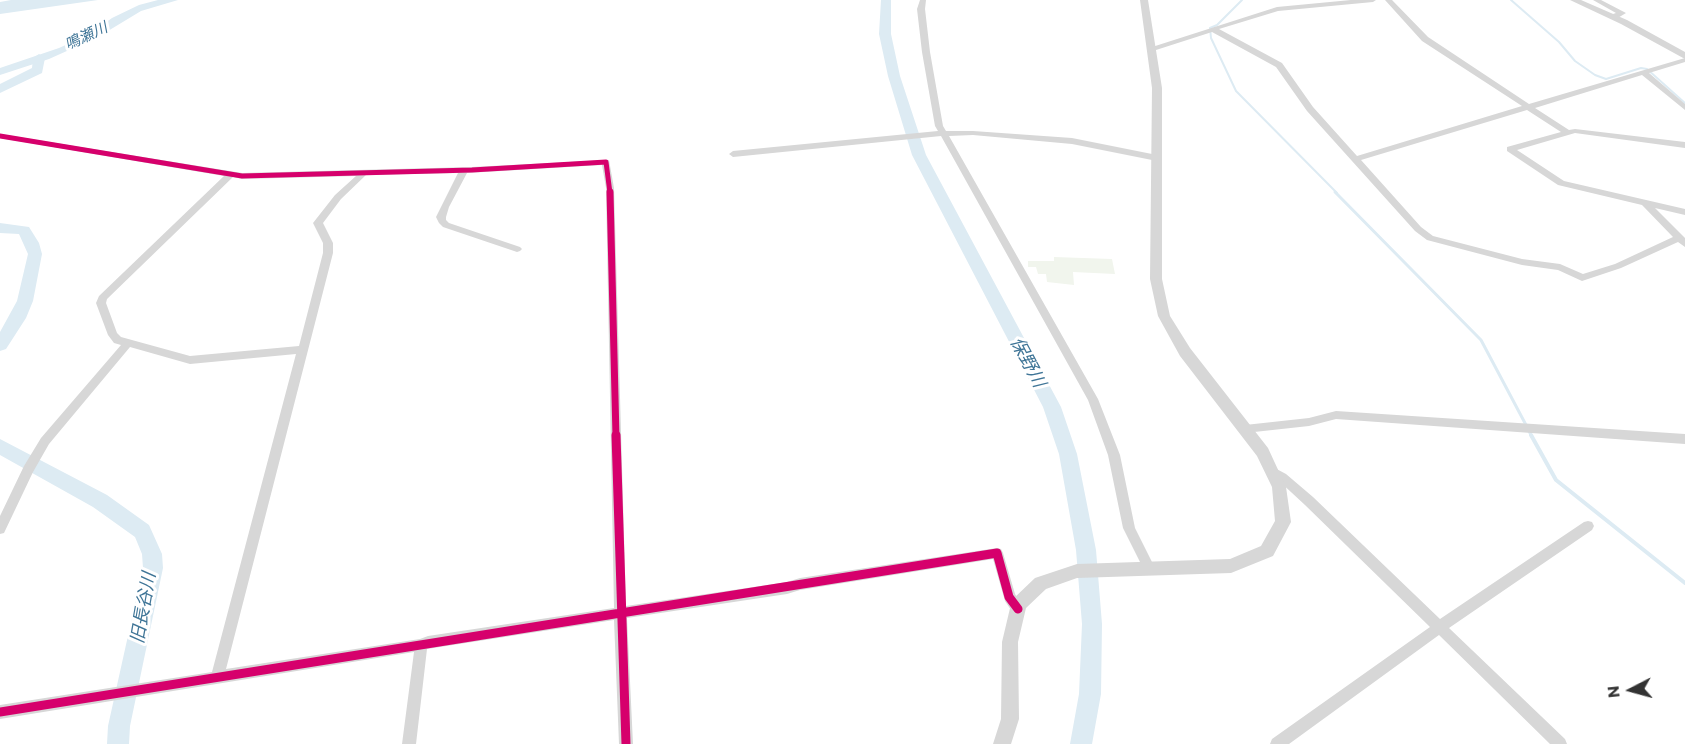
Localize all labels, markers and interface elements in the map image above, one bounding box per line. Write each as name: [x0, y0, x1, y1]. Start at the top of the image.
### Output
water label: 鳴瀬川: [62, 18, 110, 54]
water label: 保野川: [1006, 333, 1050, 391]
water label: 旧長谷川: [126, 571, 160, 645]
north arrow: [1601, 660, 1661, 720]
text: N: [1603, 685, 1623, 699]

